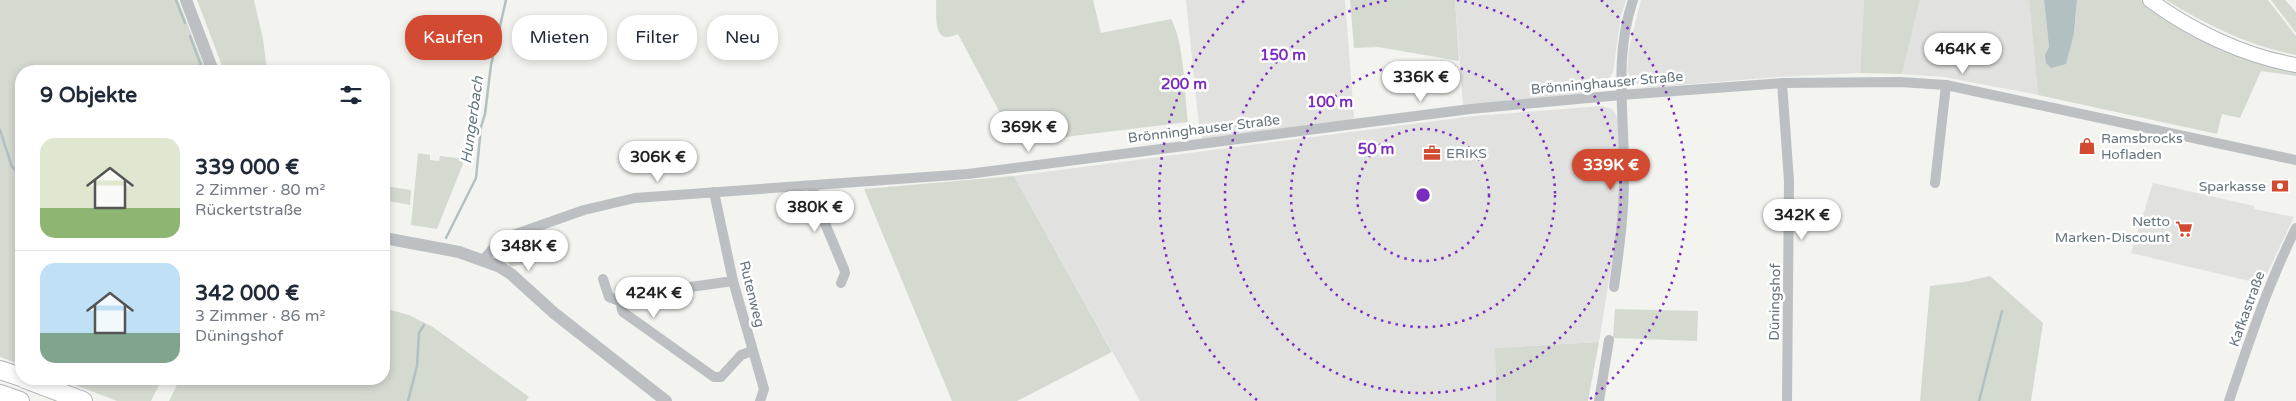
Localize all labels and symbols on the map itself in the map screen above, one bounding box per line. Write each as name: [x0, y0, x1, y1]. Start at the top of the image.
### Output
pin: 464K €: [1922, 32, 2004, 75]
text: 150 m: [1260, 46, 1306, 64]
pin: 336K €: [1380, 61, 1462, 103]
street label: Brönninghauser Straße: [1530, 68, 1684, 98]
water label: Hungerbach: [457, 74, 487, 165]
text: 200 m: [1161, 75, 1207, 93]
text: 100 m: [1307, 93, 1353, 111]
pin: 369K €: [988, 110, 1070, 153]
street label: Brönninghauser Straße: [1127, 111, 1281, 147]
place label: Ramsbrocks Hofladen: [2101, 130, 2183, 163]
shop icon: Ramsbrocks Hofladen: [2077, 136, 2097, 156]
pin: 306K €: [617, 140, 699, 183]
text: 50 m: [1358, 140, 1394, 158]
office icon: ERIKS: [1422, 143, 1442, 163]
place label: ERIKS: [1446, 145, 1487, 162]
pin: 339K €: [1570, 148, 1652, 191]
bank icon: Sparkasse: [2270, 176, 2290, 196]
place label: Sparkasse: [2199, 178, 2266, 195]
centre of rings: [1414, 186, 1432, 204]
pin: 380K €: [774, 190, 856, 233]
pin: 342K €: [1761, 198, 1843, 241]
place label: Netto Marken-Discount: [2055, 213, 2171, 246]
supermarket icon: Netto Marken-Discount: [2174, 219, 2194, 239]
pin: 348K €: [488, 230, 570, 272]
street label: Rutenweg: [736, 259, 768, 329]
street label: Düningshof: [1766, 263, 1784, 341]
street label: Kafkastraße: [2225, 269, 2269, 349]
pin: 424K €: [613, 276, 695, 319]

